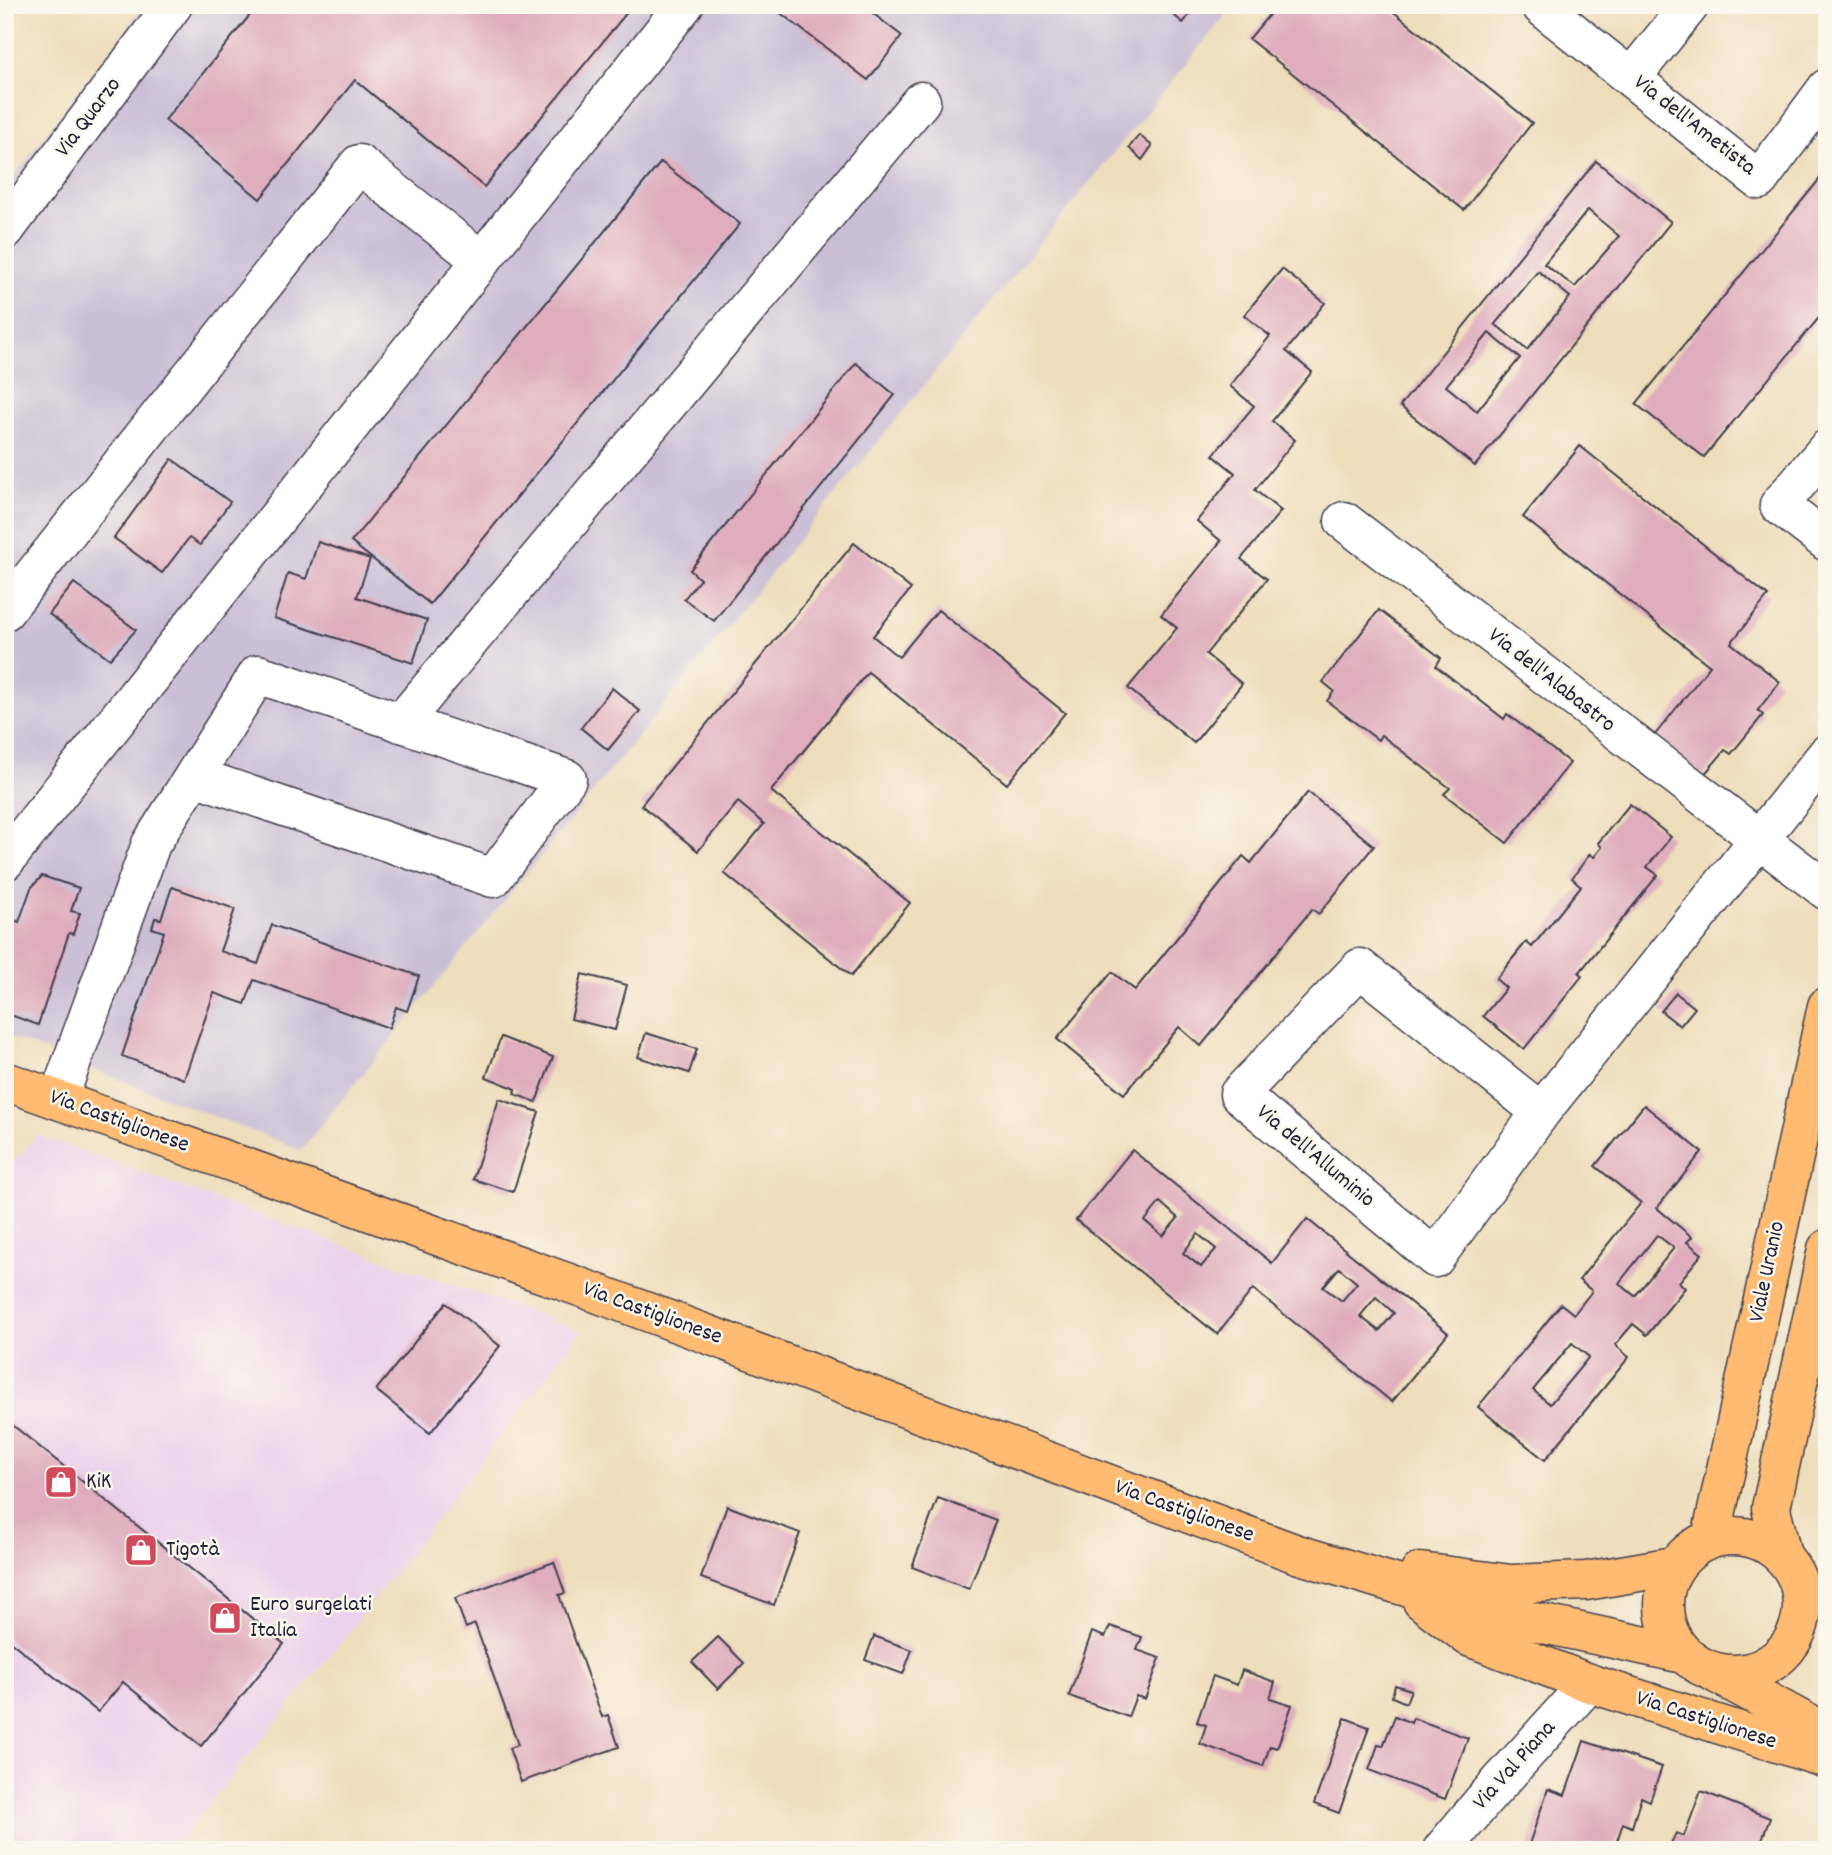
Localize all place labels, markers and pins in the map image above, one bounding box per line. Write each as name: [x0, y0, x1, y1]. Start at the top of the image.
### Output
shop icon: KiK: [42, 1463, 80, 1501]
place label: KiK: [86, 1466, 111, 1499]
shop icon: Tigotà: [122, 1531, 160, 1569]
place label: Tigotà: [166, 1534, 220, 1567]
place label: Euro surgelati Italia: [250, 1589, 372, 1648]
shop icon: Euro surgelati Italia: [206, 1599, 244, 1637]

